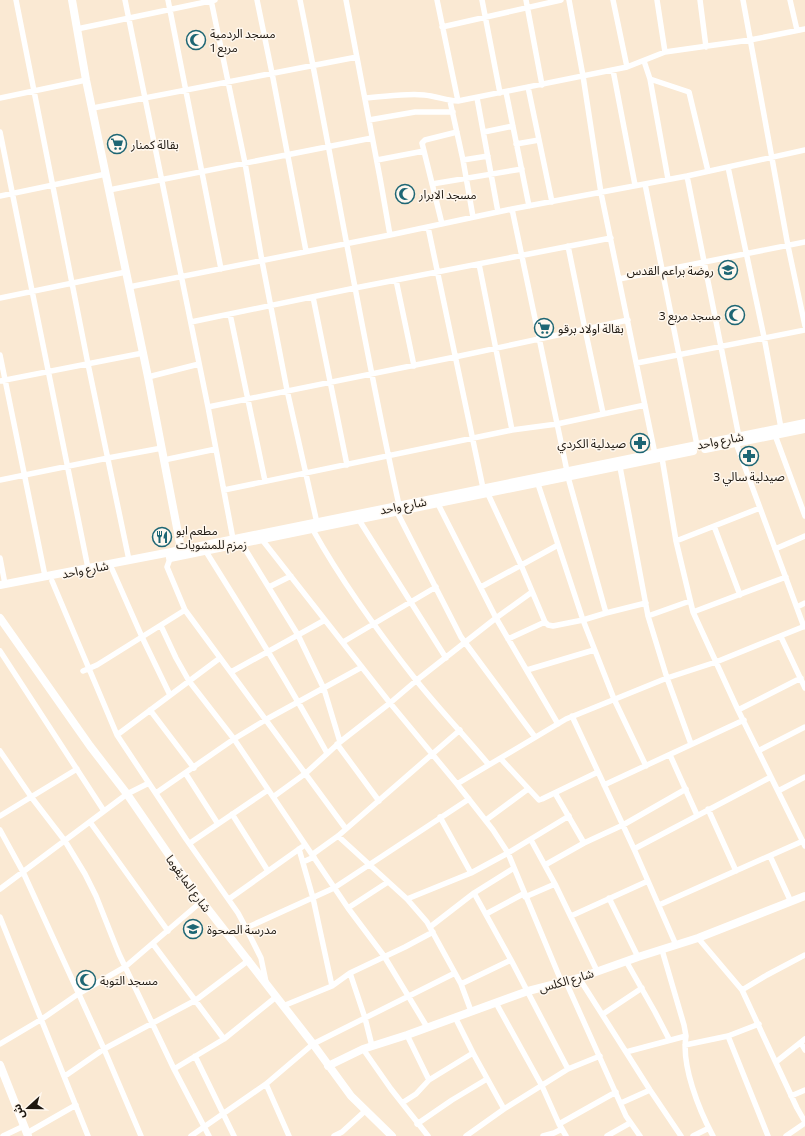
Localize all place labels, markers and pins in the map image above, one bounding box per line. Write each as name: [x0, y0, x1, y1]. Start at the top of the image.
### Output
place label: مسجد الردمية مربع 1: [210, 26, 276, 57]
mosque icon: مسجد الردمية مربع 1: [185, 29, 207, 51]
supermarket icon: بقالة كمنار: [106, 133, 128, 155]
place label: بقالة كمنار: [130, 137, 179, 152]
mosque icon: مسجد الابرار: [394, 183, 416, 205]
place label: مسجد الابرار: [418, 187, 477, 202]
school or university icon: روضة براعم القدس: [717, 259, 739, 281]
place label: روضة براعم القدس: [627, 263, 714, 280]
mosque icon: مسجد مربع 3: [724, 304, 746, 326]
place label: مسجد مربع 3: [659, 308, 721, 325]
supermarket icon: بقالة اولاد برقو: [533, 317, 555, 339]
place label: بقالة اولاد برقو: [558, 321, 624, 336]
pharmacy icon: صيدلية الكردي: [629, 432, 651, 454]
place label: صيدلية الكردي: [557, 436, 626, 454]
pharmacy icon: صيدلية سالي 3: [738, 445, 760, 467]
place label: صيدلية سالي 3: [713, 469, 785, 487]
place label: مطعم ابو زمزم للمشويات: [176, 523, 247, 554]
restaurant icon: مطعم ابو زمزم للمشويات: [151, 526, 173, 548]
school or university icon: مدرسة الصحوة: [182, 918, 204, 940]
place label: مدرسة الصحوة: [207, 922, 277, 937]
mosque icon: مسجد التوبة: [75, 969, 97, 991]
place label: مسجد التوبة: [100, 973, 158, 988]

